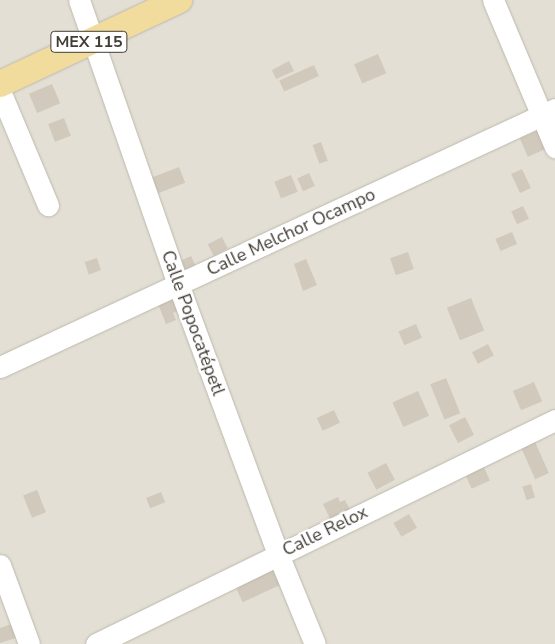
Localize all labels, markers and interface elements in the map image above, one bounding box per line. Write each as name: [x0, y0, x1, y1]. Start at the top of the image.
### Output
road number: MEX 115: [50, 28, 128, 56]
street label: Calle Melchor Ocampo: [203, 183, 379, 281]
street label: Calle Popocatépetl: [157, 247, 229, 399]
street label: Calle Relox: [279, 501, 371, 561]

